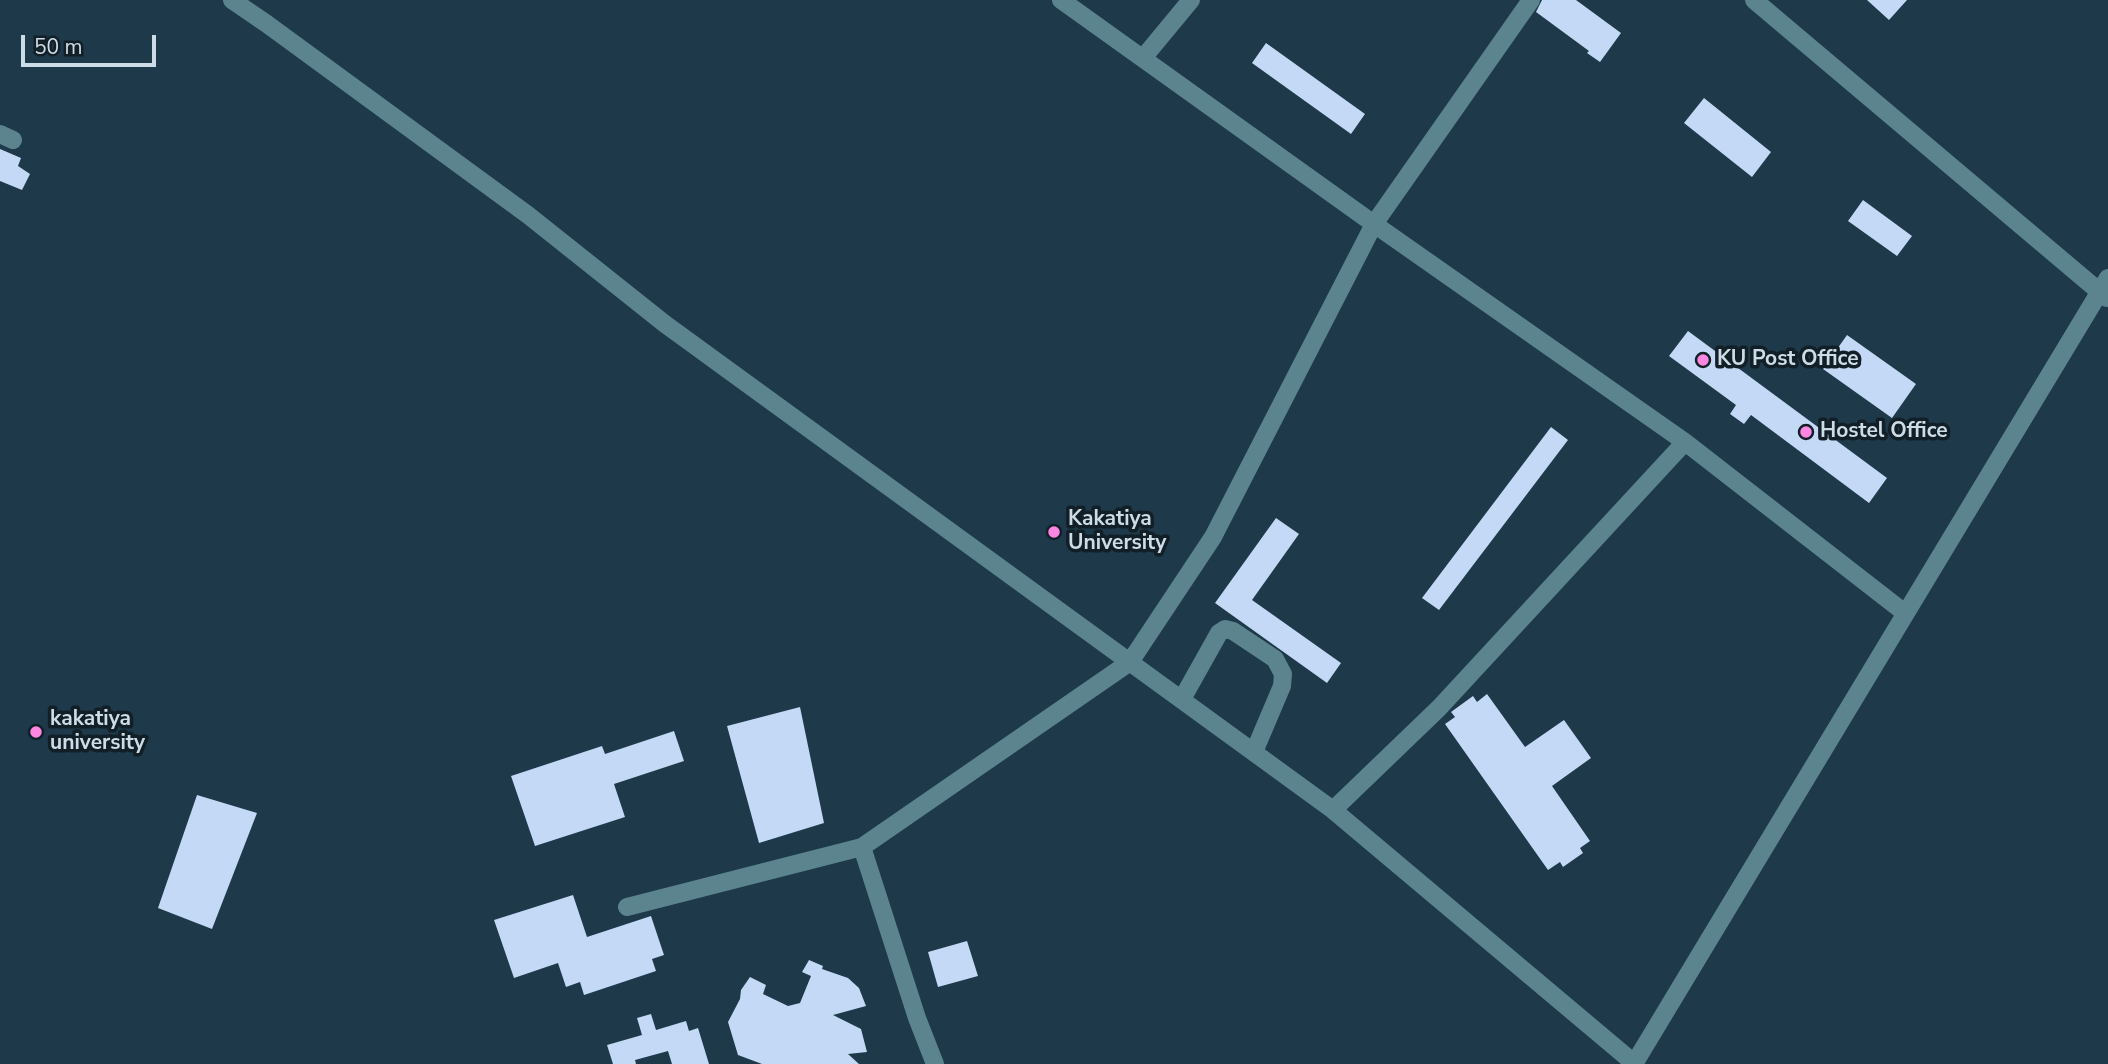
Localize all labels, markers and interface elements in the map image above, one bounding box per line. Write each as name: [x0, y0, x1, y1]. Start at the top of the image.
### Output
scale bar: [24, 21, 159, 65]
text: 50 m: [34, 33, 83, 61]
place label: KU Post Office: [1717, 347, 1859, 373]
marker: KU Post Office: [1695, 352, 1711, 368]
place label: Hostel Office: [1820, 419, 1948, 445]
marker: Hostel Office: [1798, 424, 1814, 440]
place label: Kakatiya University: [1068, 507, 1166, 557]
marker: Kakatiya University: [1046, 524, 1062, 540]
place label: kakatiya university: [50, 707, 145, 757]
marker: kakatiya university: [28, 724, 44, 740]

